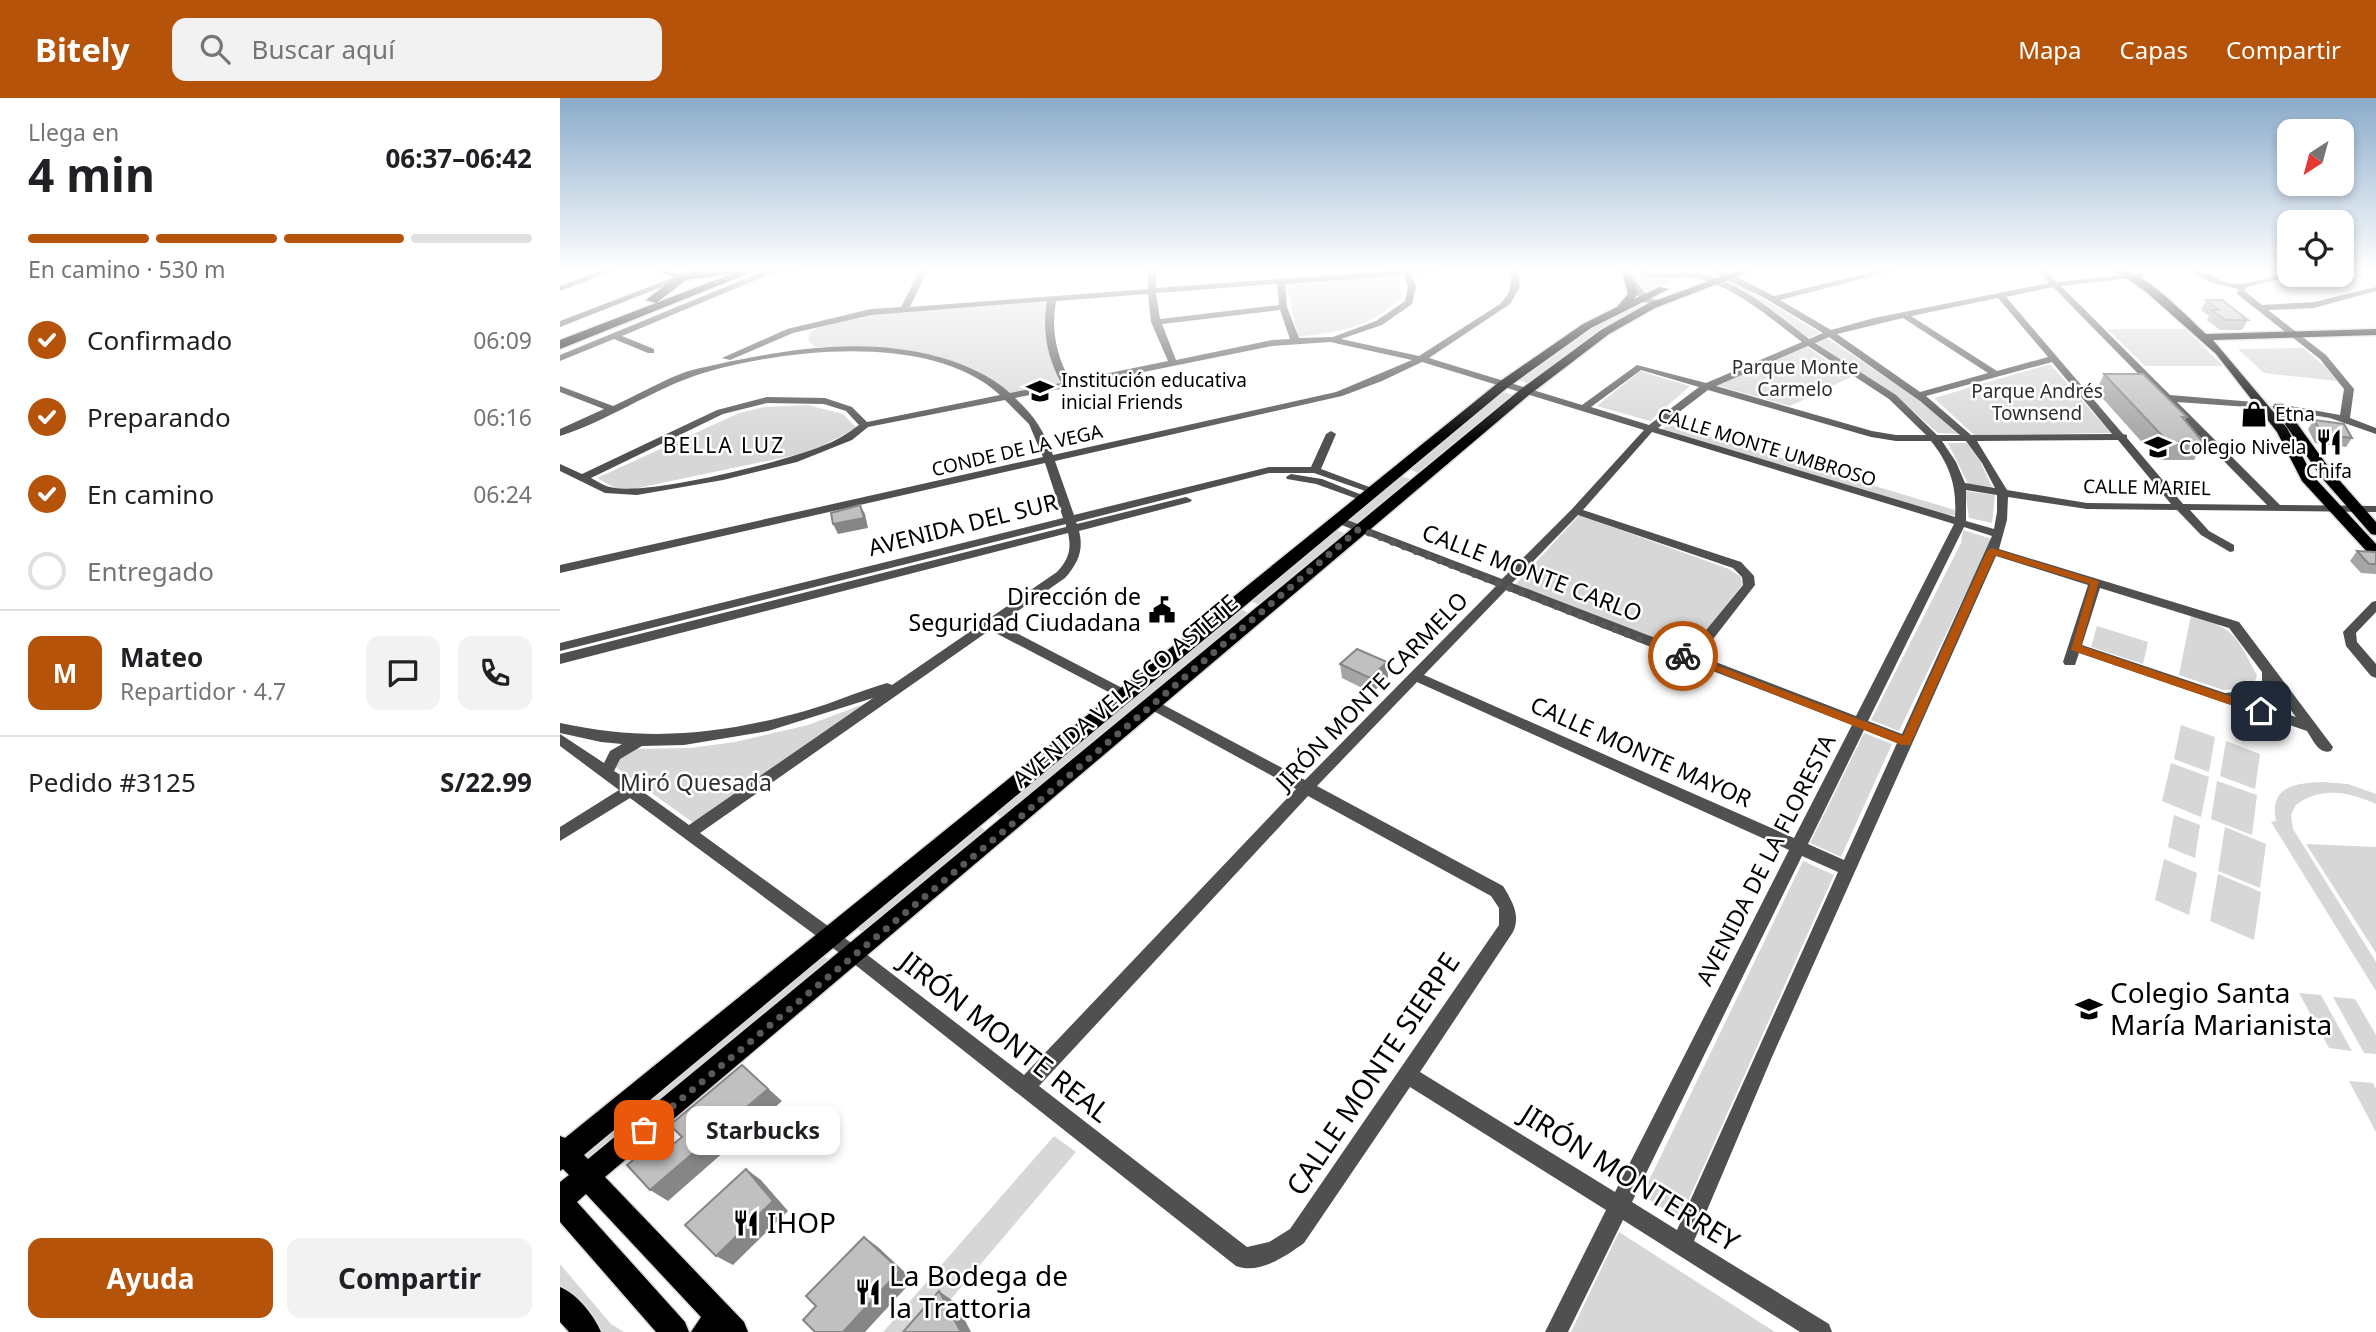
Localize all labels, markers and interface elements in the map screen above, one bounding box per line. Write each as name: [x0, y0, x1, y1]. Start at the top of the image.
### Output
search box: [172, 18, 662, 81]
text: Bitely: [35, 27, 130, 72]
icon: search: [196, 30, 234, 68]
text: Buscar aquí: [252, 31, 395, 67]
text: Mapa: [2018, 33, 2082, 66]
text: Capas: [2120, 33, 2188, 66]
text: Compartir: [2226, 33, 2341, 66]
text: Llega en: [28, 116, 119, 148]
north arrow: [2277, 119, 2354, 196]
map controls: [2277, 119, 2354, 287]
text: 06:37–06:42: [385, 140, 532, 176]
text: 4 min: [28, 143, 155, 205]
button: locate: [2277, 210, 2354, 287]
text: En camino · 530 m: [28, 253, 226, 285]
icon: check: [28, 321, 66, 359]
text: Confirmado: [87, 322, 232, 358]
text: 06:09: [473, 324, 532, 356]
park label: Parque Monte Carmelo: [1732, 354, 1858, 402]
place label: Institución educativa inicial Friends: [1061, 367, 1247, 415]
school or university icon: Institución educativa inicial Friends: [1025, 376, 1055, 406]
park label: Parque Andrés Townsend: [1971, 378, 2103, 426]
icon: check: [28, 398, 66, 436]
text: Preparando: [87, 399, 231, 435]
shop icon: Etna: [2239, 399, 2269, 429]
text: 06:16: [473, 401, 532, 433]
street label: CALLE MONTE UMBROSO: [1654, 401, 1880, 493]
place label: Etna: [2275, 401, 2315, 427]
street label: CONDE DE LA VEGA: [929, 417, 1106, 482]
restaurant icon: Chifa: [2314, 427, 2344, 457]
district label: BELLA LUZ: [663, 431, 785, 459]
school or university icon: Colegio Nivela: [2143, 432, 2173, 462]
place label: Colegio Nivela: [2179, 434, 2306, 460]
place label: Chifa: [2306, 458, 2352, 484]
street label: CALLE MARIEL: [2083, 473, 2211, 501]
icon: check: [28, 475, 66, 513]
text: En camino: [87, 476, 214, 512]
text: 06:24: [473, 478, 532, 510]
street label: AVENIDA DEL SUR: [865, 485, 1061, 563]
street label: CALLE MONTE CARLO: [1418, 515, 1647, 629]
text: Entregado: [87, 553, 214, 589]
place label: Dirección de Seguridad Ciudadana: [909, 580, 1141, 638]
street label: JIRÓN MONTE CARMELO: [1267, 584, 1475, 798]
street label: AVENIDA VELASCO ASTETE: [1005, 586, 1244, 794]
public building icon: Dirección de Seguridad Ciudadana: [1147, 595, 1177, 625]
courier: [1648, 621, 1718, 691]
button: chat: [366, 636, 440, 710]
button: phone: [458, 636, 532, 710]
icon: bike: [1664, 637, 1702, 675]
text: Mateo: [120, 639, 203, 675]
text: M: [53, 655, 77, 691]
text: Repartidor · 4.7: [120, 675, 286, 707]
pin: [2231, 681, 2291, 741]
street label: CALLE MONTE MAYOR: [1526, 688, 1757, 814]
icon: home: [2242, 692, 2280, 730]
street label: AVENIDA DE LA FLORESTA: [1688, 728, 1843, 991]
text: Pedido #3125: [28, 764, 196, 800]
text: S/22.99: [440, 764, 532, 800]
park label: Miró Quesada: [620, 766, 772, 798]
street label: JIRÓN MONTE REAL: [890, 940, 1119, 1130]
street label: CALLE MONTE SIERPE: [1277, 945, 1468, 1202]
place label: Colegio Santa María Marianista: [2110, 973, 2332, 1043]
school or university icon: Colegio Santa María Marianista: [2074, 994, 2104, 1024]
street label: JIRÓN MONTERREY: [1512, 1093, 1747, 1260]
pin: [614, 1100, 674, 1160]
callout: Starbucks: [686, 1105, 840, 1154]
icon: bag: [625, 1111, 663, 1149]
text: Starbucks: [706, 1114, 820, 1146]
place label: IHOP: [767, 1203, 836, 1241]
restaurant icon: IHOP: [731, 1208, 761, 1238]
button: Ayuda: [28, 1238, 273, 1318]
button: Compartir: [287, 1238, 532, 1318]
place label: La Bodega de la Trattoria: [889, 1256, 1068, 1326]
restaurant icon: La Bodega de la Trattoria: [853, 1277, 883, 1307]

